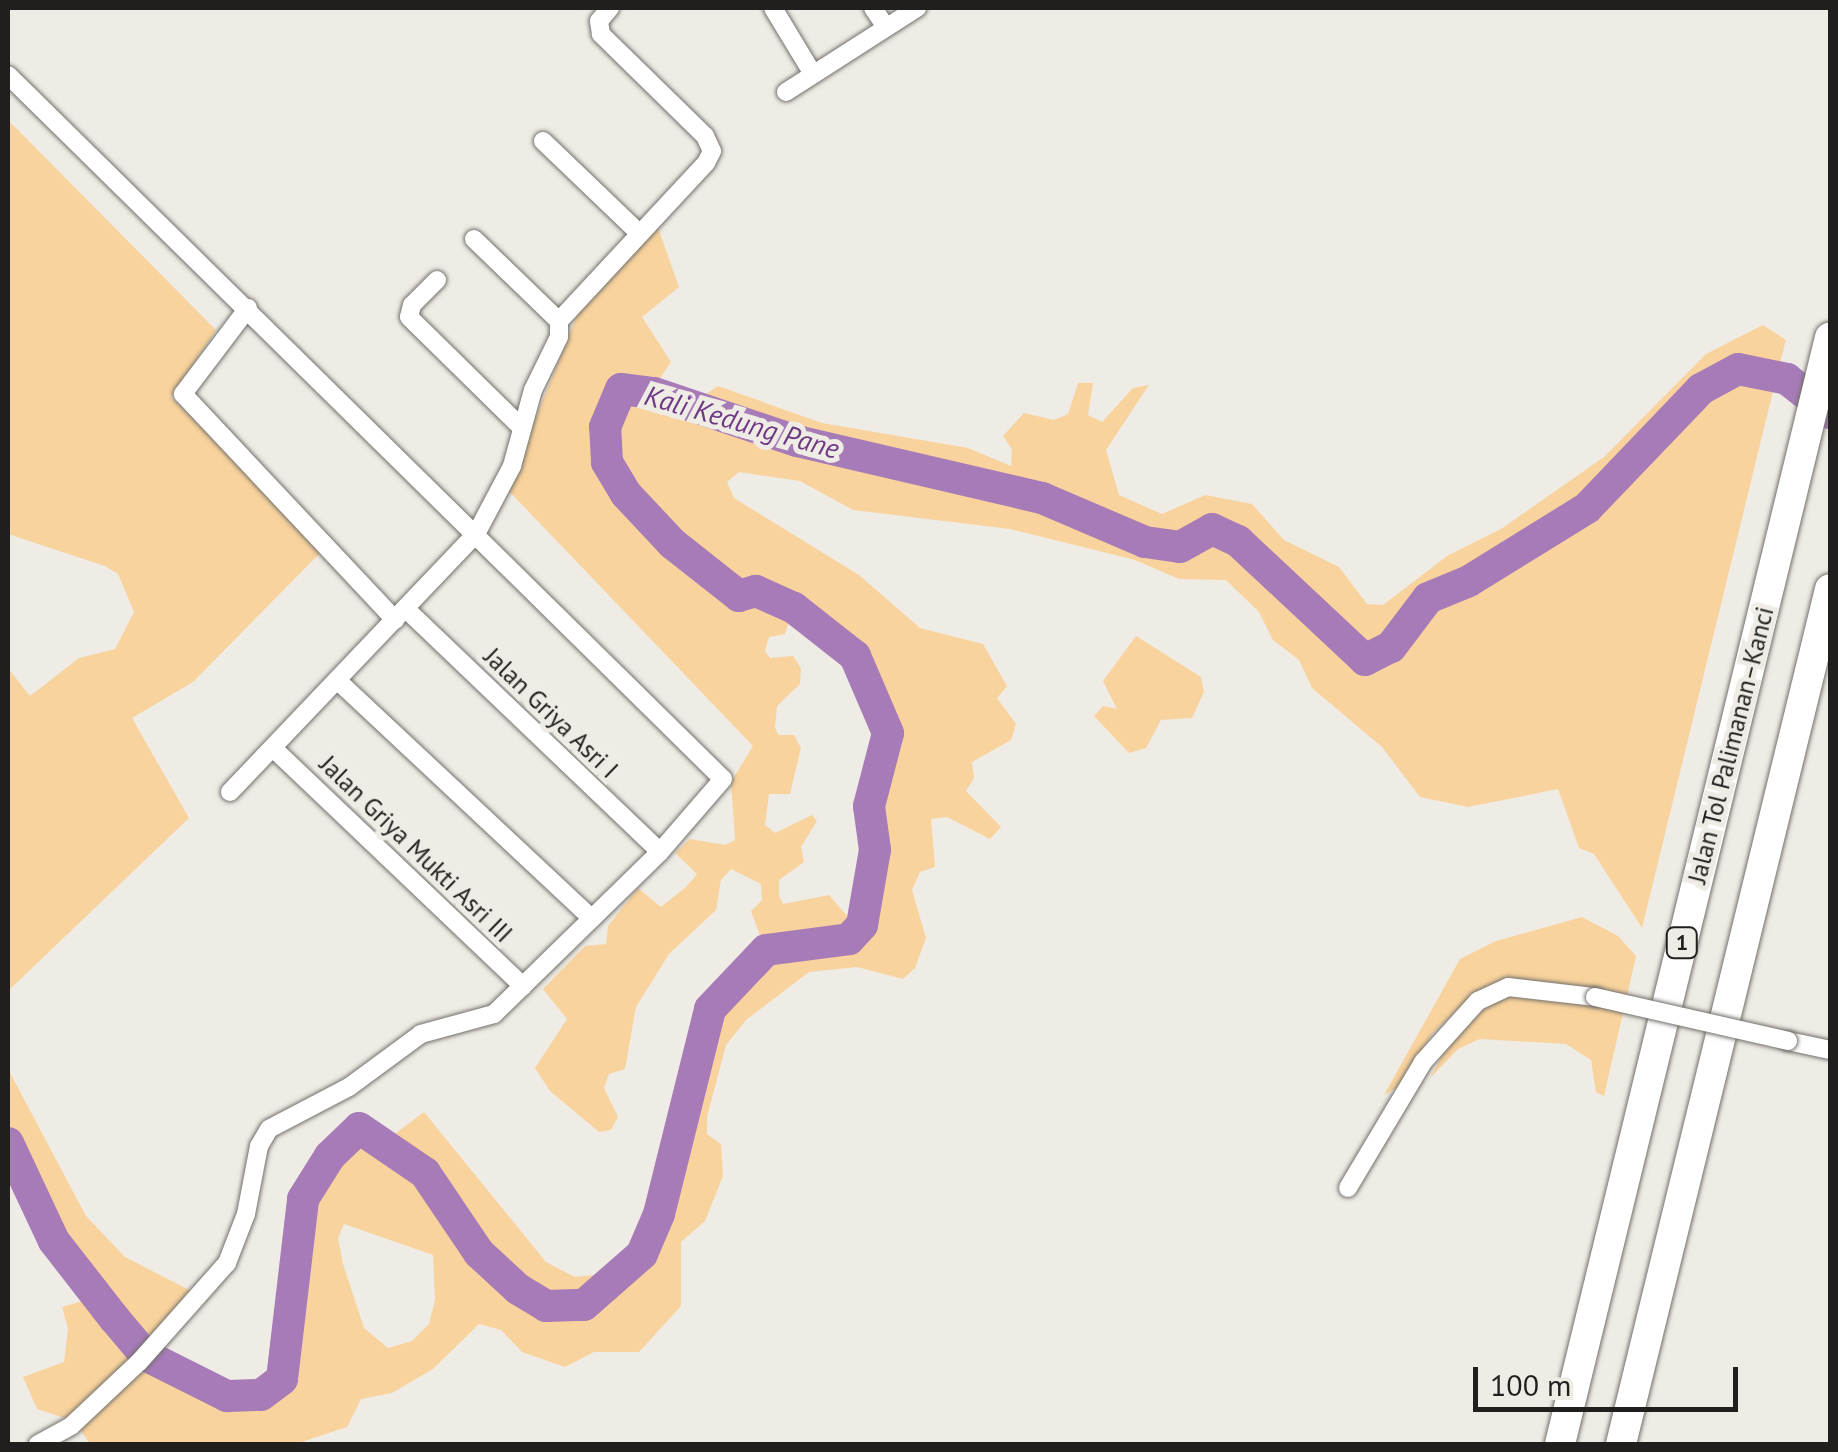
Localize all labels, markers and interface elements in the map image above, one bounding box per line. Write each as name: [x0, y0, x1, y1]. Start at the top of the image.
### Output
water label: Kali Kedung Pane: [641, 378, 843, 466]
street label: Jalan Tol Palimanan–Kanci: [1682, 603, 1780, 887]
street label: Jalan Griya Asri I: [478, 641, 624, 785]
street label: Jalan Griya Mukti Asri III: [313, 749, 519, 949]
road number: 1: [1664, 926, 1700, 960]
scale bar: [1478, 1347, 1743, 1409]
text: 100 m: [1490, 1365, 1571, 1404]

